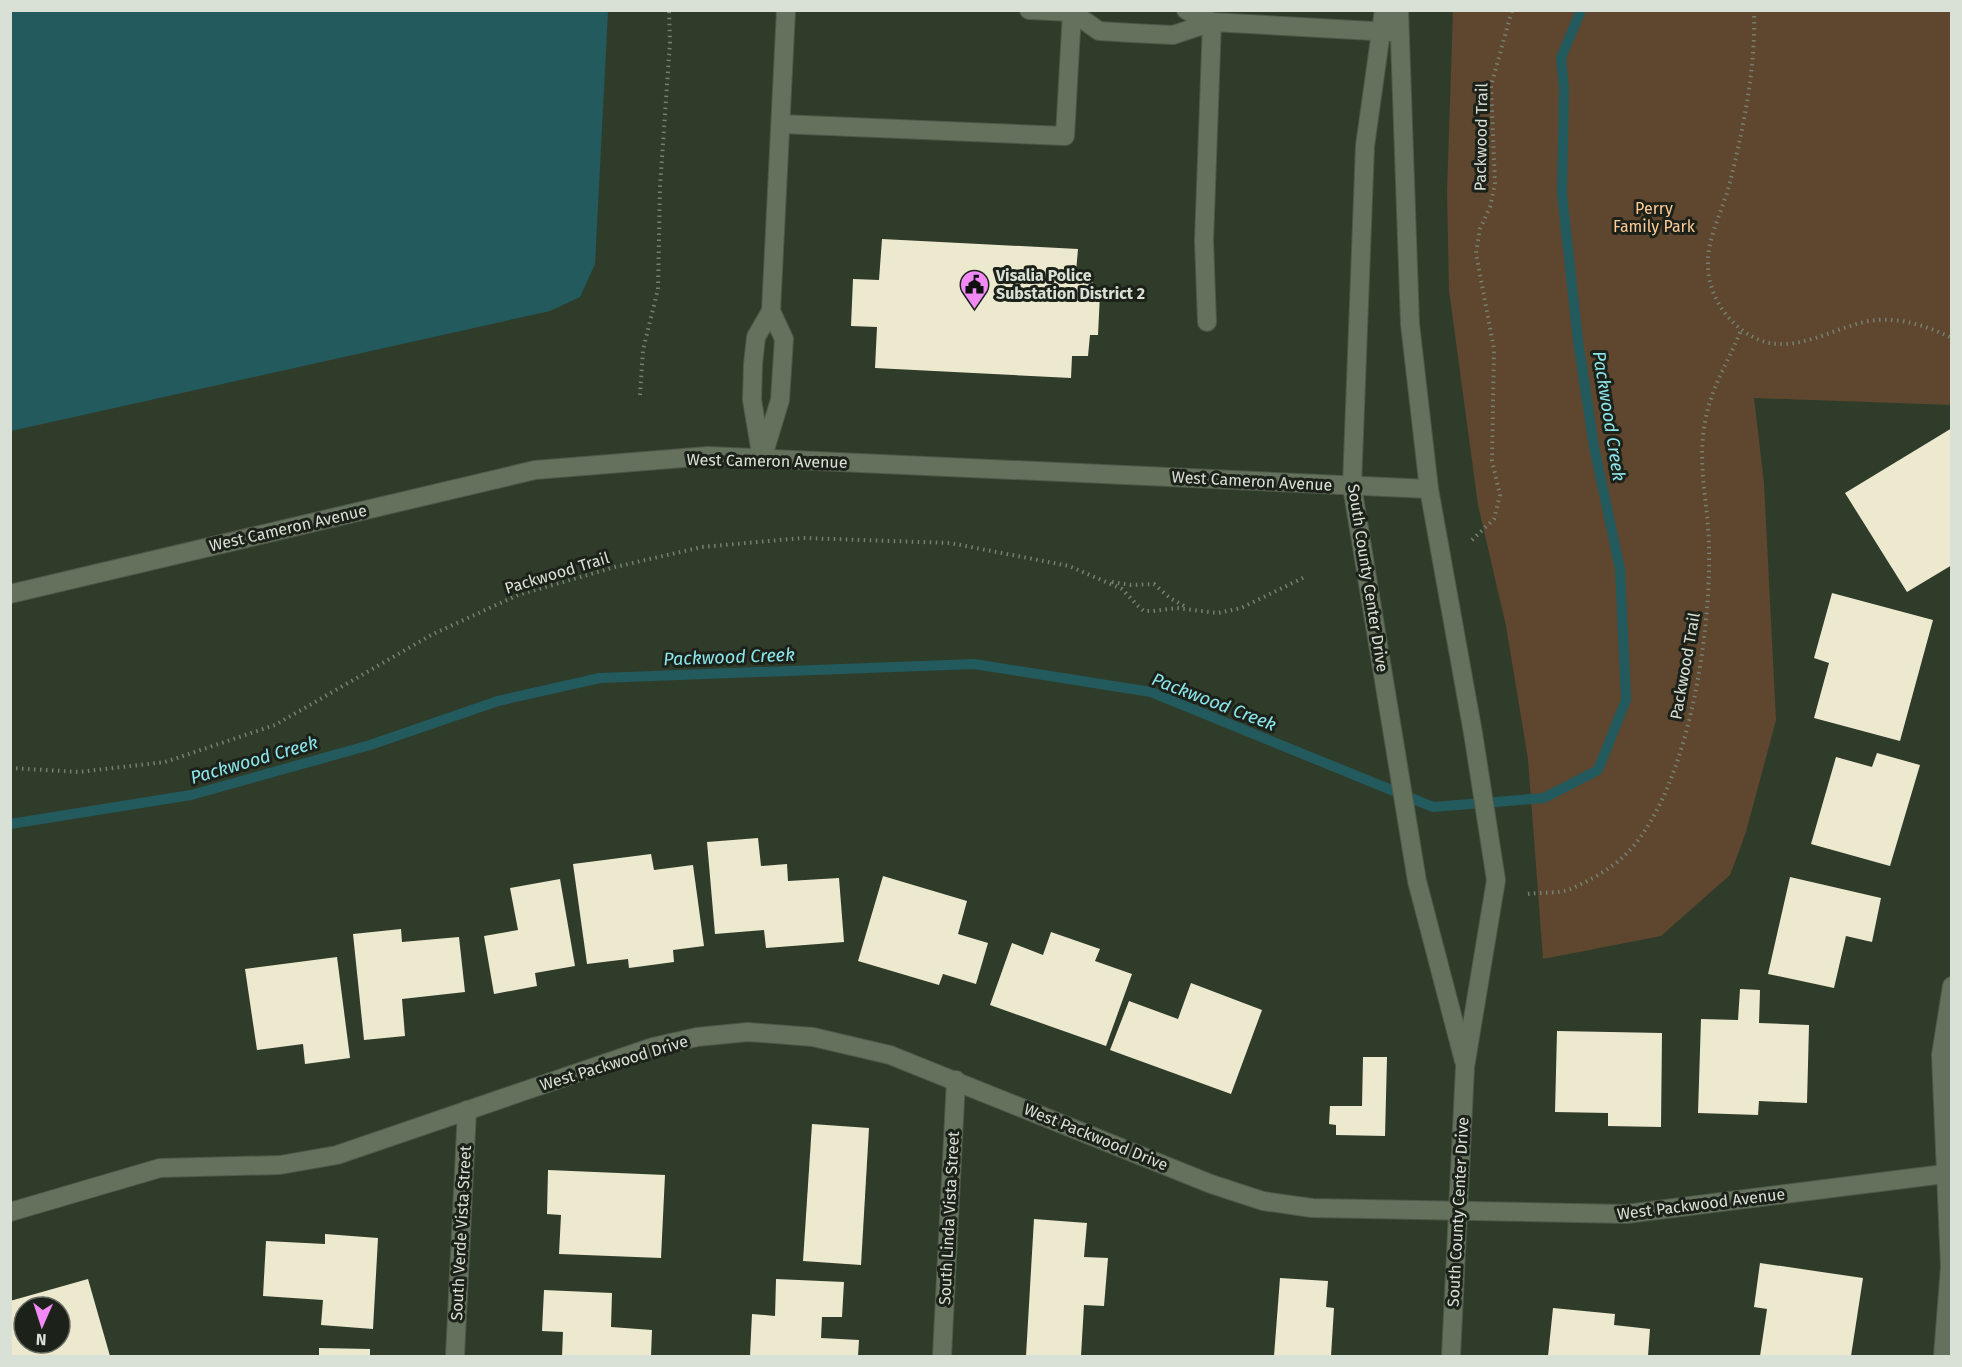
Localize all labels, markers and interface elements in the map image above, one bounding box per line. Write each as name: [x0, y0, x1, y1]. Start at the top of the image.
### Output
street label: Packwood Trail: [1471, 82, 1491, 191]
park label: Perry Family Park: [1613, 199, 1696, 236]
place label: Visalia Police Substation District 2: [995, 266, 1145, 303]
public building icon: Visalia Police Substation District 2: [959, 268, 991, 310]
water label: Packwood Creek: [1588, 349, 1630, 483]
street label: West Cameron Avenue: [686, 450, 848, 472]
street label: West Cameron Avenue: [1171, 467, 1333, 495]
street label: South County Center Drive: [1344, 483, 1392, 673]
street label: West Cameron Avenue: [207, 501, 369, 555]
street label: Packwood Trail: [502, 548, 612, 598]
street label: Packwood Trail: [1666, 611, 1704, 721]
water label: Packwood Creek: [663, 644, 795, 670]
water label: Packwood Creek: [1149, 668, 1280, 736]
water label: Packwood Creek: [188, 731, 320, 789]
street label: West Packwood Drive: [538, 1031, 690, 1095]
street label: West Packwood Drive: [1021, 1099, 1171, 1175]
street label: South County Center Drive: [1444, 1117, 1472, 1307]
street label: South Linda Vista Street: [935, 1130, 963, 1305]
street label: South Verde Vista Street: [447, 1145, 475, 1321]
street label: West Packwood Avenue: [1616, 1184, 1786, 1224]
north arrow: [12, 1295, 72, 1355]
text: N: [35, 1330, 47, 1349]

